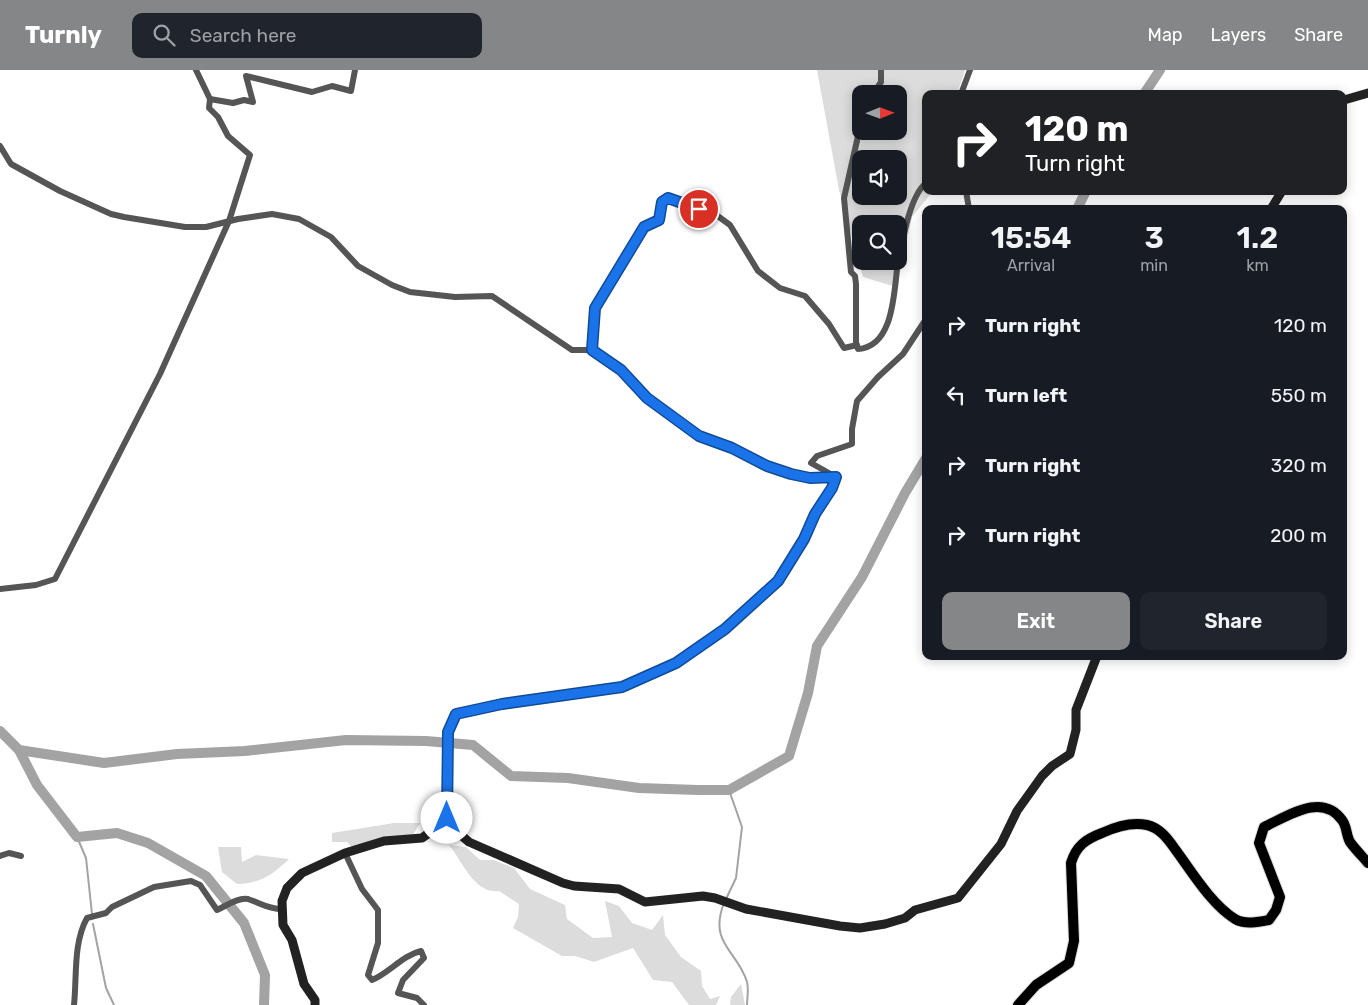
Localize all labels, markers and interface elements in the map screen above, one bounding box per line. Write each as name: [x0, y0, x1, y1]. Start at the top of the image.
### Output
search box: [132, 13, 482, 58]
text: Turnly: [25, 21, 102, 49]
icon: search: [150, 21, 178, 49]
text: Search here: [190, 24, 296, 47]
text: Map: [1148, 24, 1183, 46]
text: Layers: [1211, 24, 1266, 46]
text: Share: [1294, 24, 1343, 46]
north arrow: [852, 85, 908, 140]
map controls: [852, 85, 907, 270]
text: 120 m: [1025, 108, 1128, 150]
icon: right: [942, 110, 1007, 175]
button: sound: [852, 150, 907, 205]
text: Turn right: [1025, 150, 1125, 177]
pin: [678, 188, 720, 230]
icon: arrive: [685, 195, 713, 223]
button: search: [852, 215, 907, 270]
text: 15:54: [991, 220, 1071, 256]
text: 3: [1144, 220, 1164, 256]
text: 1.2: [1237, 220, 1278, 256]
text: Arrival: [1007, 256, 1055, 275]
text: min: [1140, 256, 1168, 275]
text: km: [1246, 256, 1269, 275]
icon: right: [942, 311, 970, 339]
text: Turn right: [985, 314, 1080, 337]
text: 120 m: [1274, 314, 1327, 337]
icon: left: [942, 381, 970, 409]
text: Turn left: [985, 384, 1067, 407]
text: 550 m: [1271, 384, 1327, 407]
icon: right: [942, 451, 970, 479]
text: Turn right: [985, 454, 1080, 477]
text: 320 m: [1271, 454, 1327, 477]
icon: right: [942, 521, 970, 549]
text: Turn right: [985, 524, 1080, 547]
text: 200 m: [1270, 524, 1327, 547]
button: Exit: [942, 592, 1130, 650]
button: Share: [1140, 592, 1327, 650]
position arrow: [420, 791, 472, 843]

